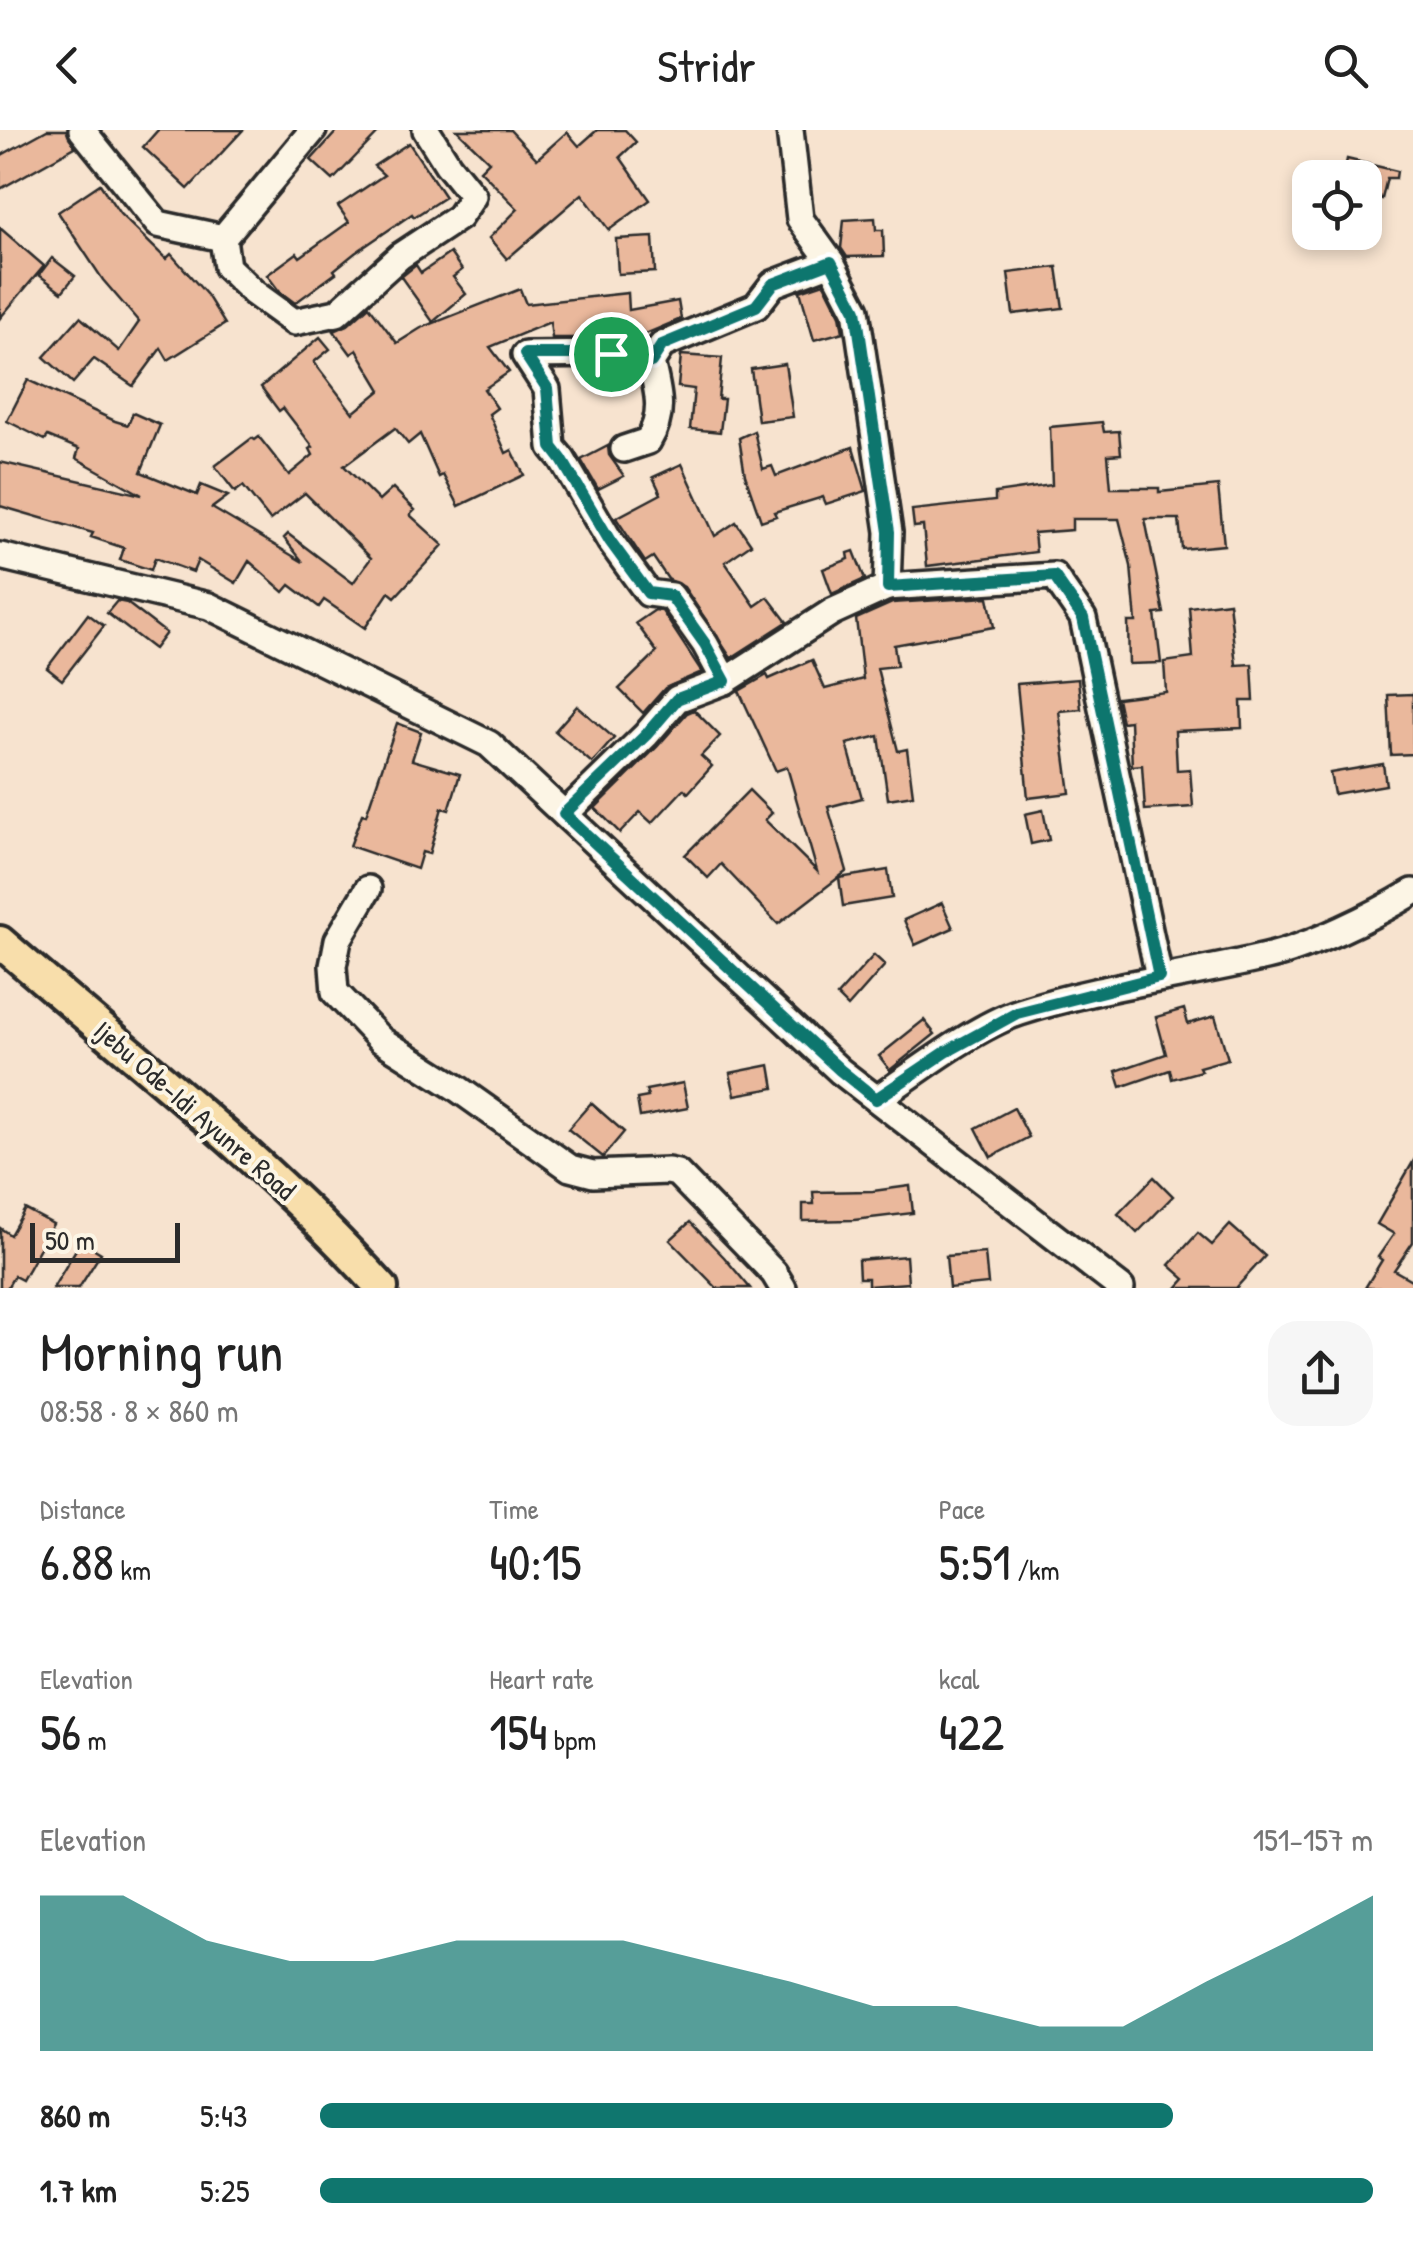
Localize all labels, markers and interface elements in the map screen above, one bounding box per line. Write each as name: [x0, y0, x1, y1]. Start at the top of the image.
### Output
text: Stridr: [657, 35, 756, 96]
icon: back: [40, 38, 95, 93]
icon: search: [1318, 38, 1373, 93]
map controls: [1292, 160, 1382, 250]
button: locate: [1292, 160, 1382, 250]
pin: [569, 312, 654, 397]
icon: arrive: [584, 327, 639, 382]
street label: Ijebu Ode-Idi Ayunre Road: [86, 1012, 304, 1208]
scale bar: [30, 1218, 180, 1262]
text: 50 m: [45, 1221, 95, 1259]
text: Morning run: [40, 1314, 283, 1388]
button: share: [1268, 1321, 1373, 1426]
text: 08:58 · 8 × 860 m: [40, 1389, 238, 1432]
text: Distance: [40, 1490, 126, 1528]
text: Time: [489, 1490, 539, 1528]
text: Pace: [939, 1490, 985, 1528]
text: 6.88: [40, 1528, 114, 1596]
text: 40:15: [489, 1528, 581, 1596]
text: 5:51: [939, 1528, 1011, 1596]
text: km: [114, 1551, 151, 1589]
text: /km: [1011, 1551, 1060, 1589]
text: Elevation: [40, 1660, 133, 1698]
text: Heart rate: [489, 1660, 594, 1698]
text: kcal: [939, 1660, 980, 1698]
text: 56: [40, 1698, 81, 1766]
text: 154: [489, 1698, 547, 1766]
text: 422: [939, 1698, 1004, 1766]
text: m: [81, 1721, 107, 1759]
text: bpm: [547, 1721, 596, 1759]
text: Elevation: [40, 1818, 146, 1861]
text: 151–157 m: [1253, 1818, 1373, 1861]
text: 860 m: [40, 2094, 110, 2137]
text: 5:43: [200, 2094, 247, 2137]
text: 1.7 km: [40, 2169, 117, 2212]
text: 5:25: [200, 2169, 249, 2212]

